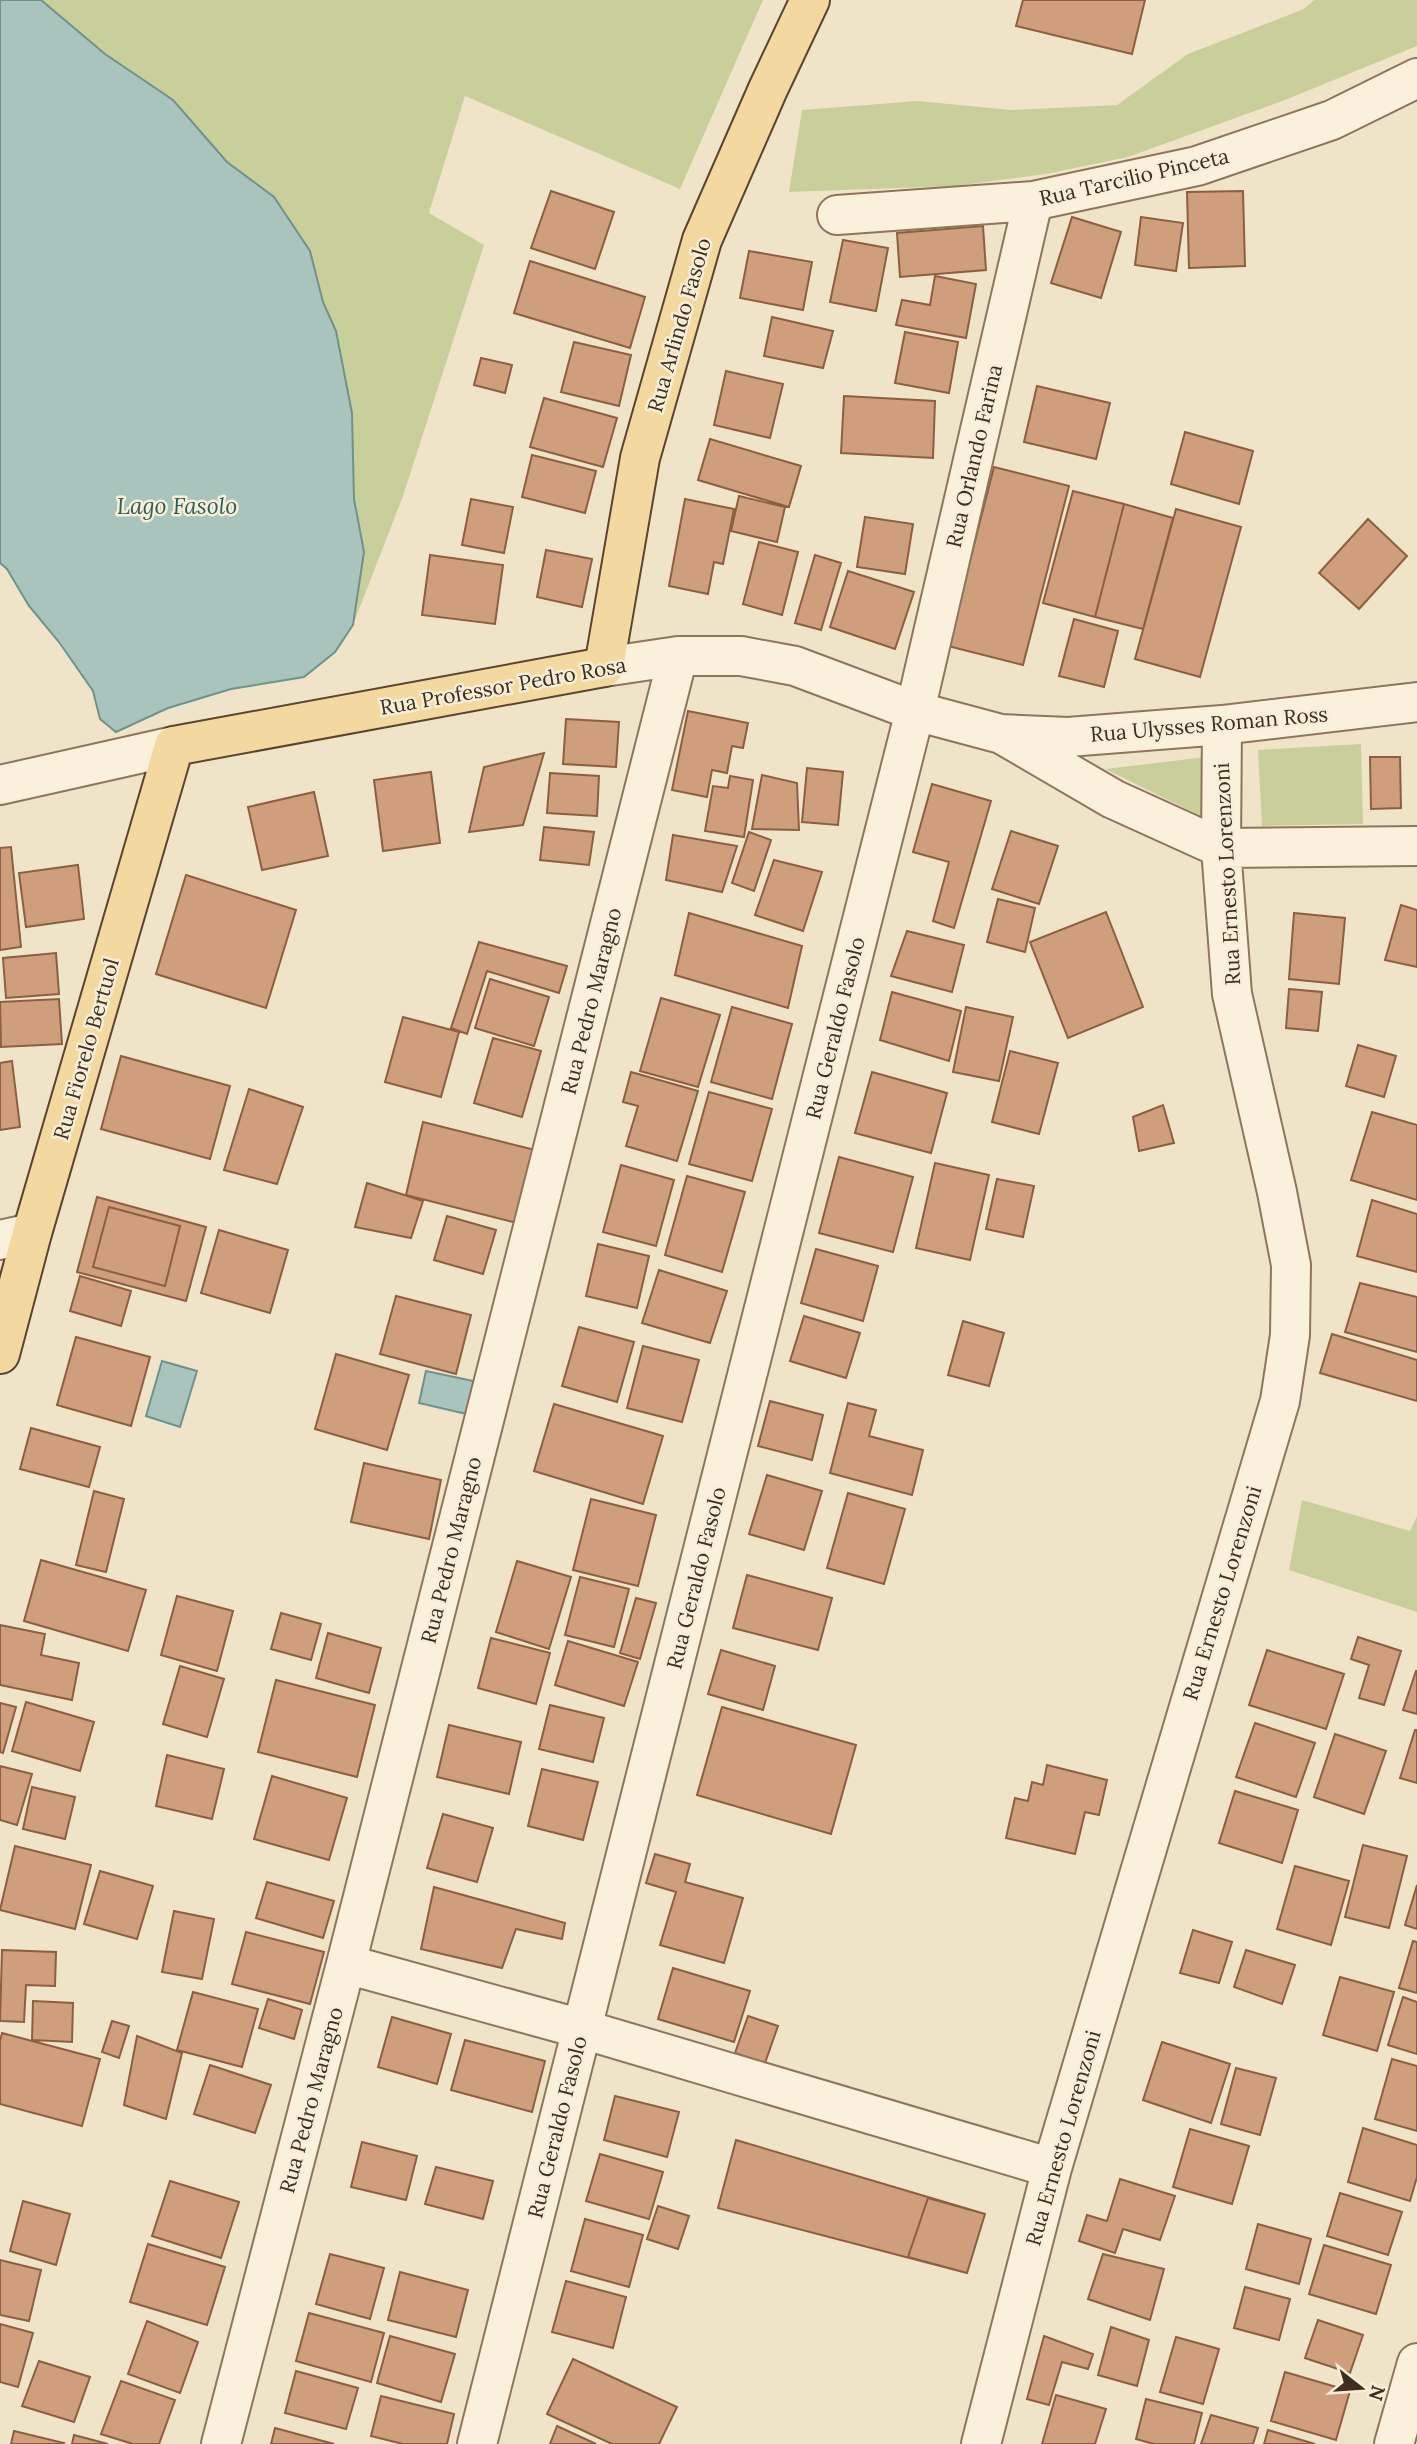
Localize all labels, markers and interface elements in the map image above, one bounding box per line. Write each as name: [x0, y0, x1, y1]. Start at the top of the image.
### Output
street label: Rua Tarcilio Pinceta: [1036, 142, 1232, 212]
street label: Rua Arlindo Fasolo: [641, 235, 717, 415]
street label: Rua Orlando Farina: [940, 361, 1008, 550]
water label: Lago Fasolo: [117, 491, 237, 520]
street label: Rua Professor Pedro Rosa: [378, 651, 628, 721]
street label: Rua Ulysses Roman Ross: [1089, 700, 1329, 748]
street label: Rua Ernesto Lorenzoni: [1208, 762, 1246, 986]
street label: Rua Pedro Maragno: [555, 905, 627, 1097]
street label: Rua Geraldo Fasolo: [799, 934, 871, 1122]
street label: Rua Fiorelo Bertuol: [47, 955, 125, 1143]
street label: Rua Pedro Maragno: [415, 1454, 487, 1646]
street label: Rua Ernesto Lorenzoni: [1176, 1482, 1268, 1704]
street label: Rua Geraldo Fasolo: [660, 1484, 732, 1672]
street label: Rua Pedro Maragno: [273, 2004, 349, 2196]
street label: Rua Ernesto Lorenzoni: [1019, 2027, 1107, 2249]
street label: Rua Geraldo Fasolo: [521, 2033, 593, 2221]
north arrow: [1326, 2353, 1396, 2423]
text: N: [1364, 2382, 1391, 2404]

